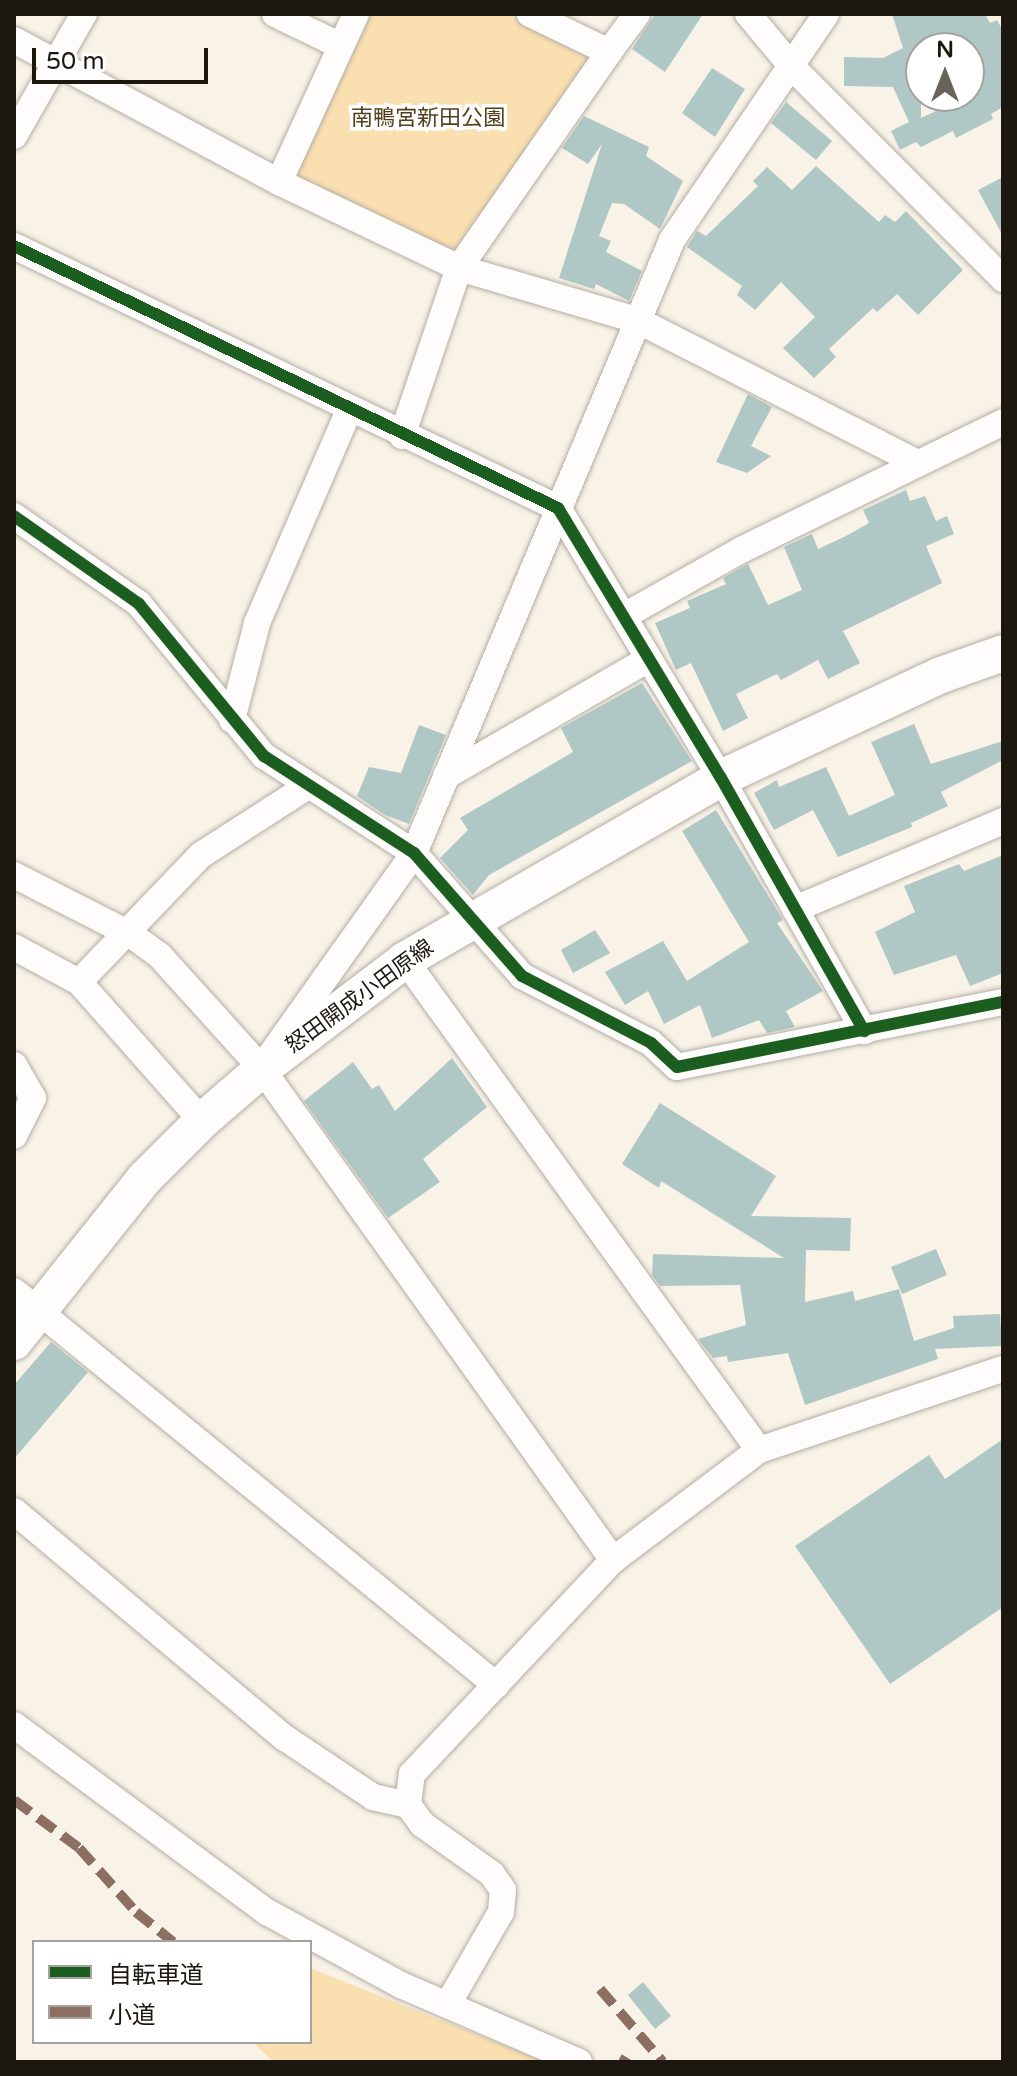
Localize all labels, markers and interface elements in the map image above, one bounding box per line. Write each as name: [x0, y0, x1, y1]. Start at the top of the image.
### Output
scale bar: [36, 32, 212, 82]
north arrow: [905, 32, 985, 112]
text: N: [936, 37, 954, 63]
text: 50 m: [46, 47, 104, 76]
park label: 南鴨宮新田公園: [351, 106, 505, 132]
street label: 怒田開成小田原線: [281, 935, 439, 1059]
legend: [32, 1940, 312, 2044]
text: 自転車道: [108, 1961, 204, 1990]
text: 小道: [108, 2001, 156, 2030]

